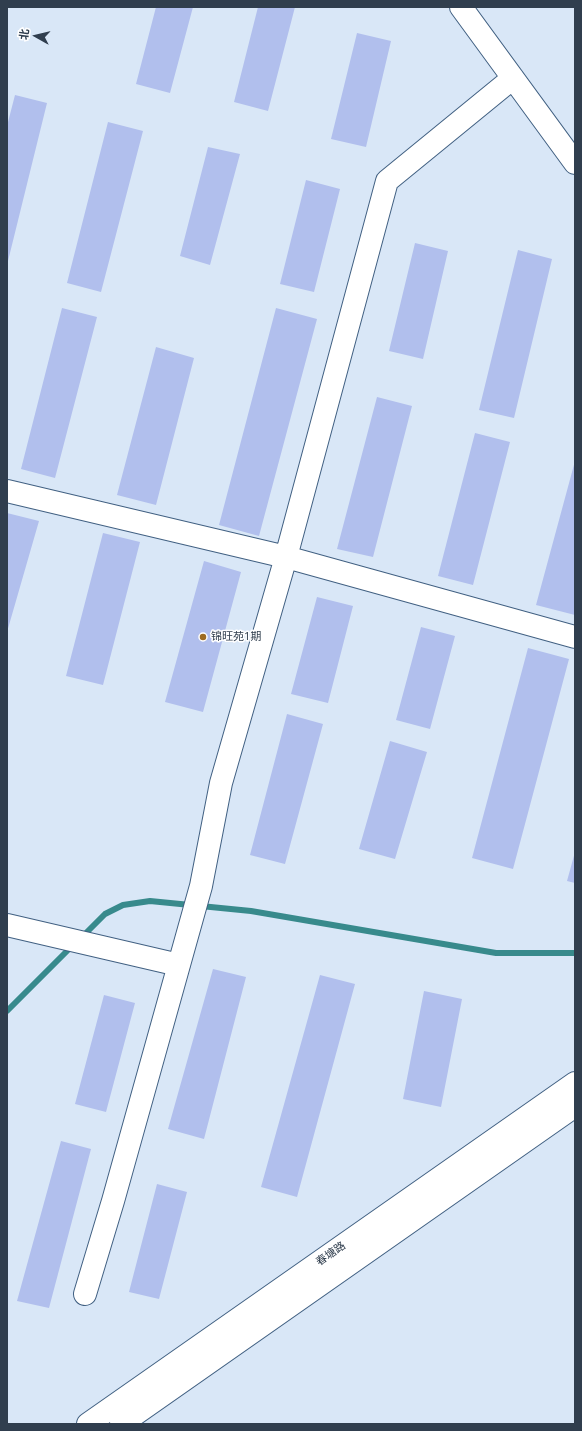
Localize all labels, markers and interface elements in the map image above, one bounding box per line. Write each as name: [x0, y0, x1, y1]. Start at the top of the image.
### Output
north arrow: [16, 16, 56, 56]
text: 北: [15, 28, 32, 41]
place label: 锦旺苑1期: [211, 630, 261, 644]
marker: 锦旺苑1期: [198, 632, 208, 642]
street label: 春塘路: [314, 1239, 348, 1269]

